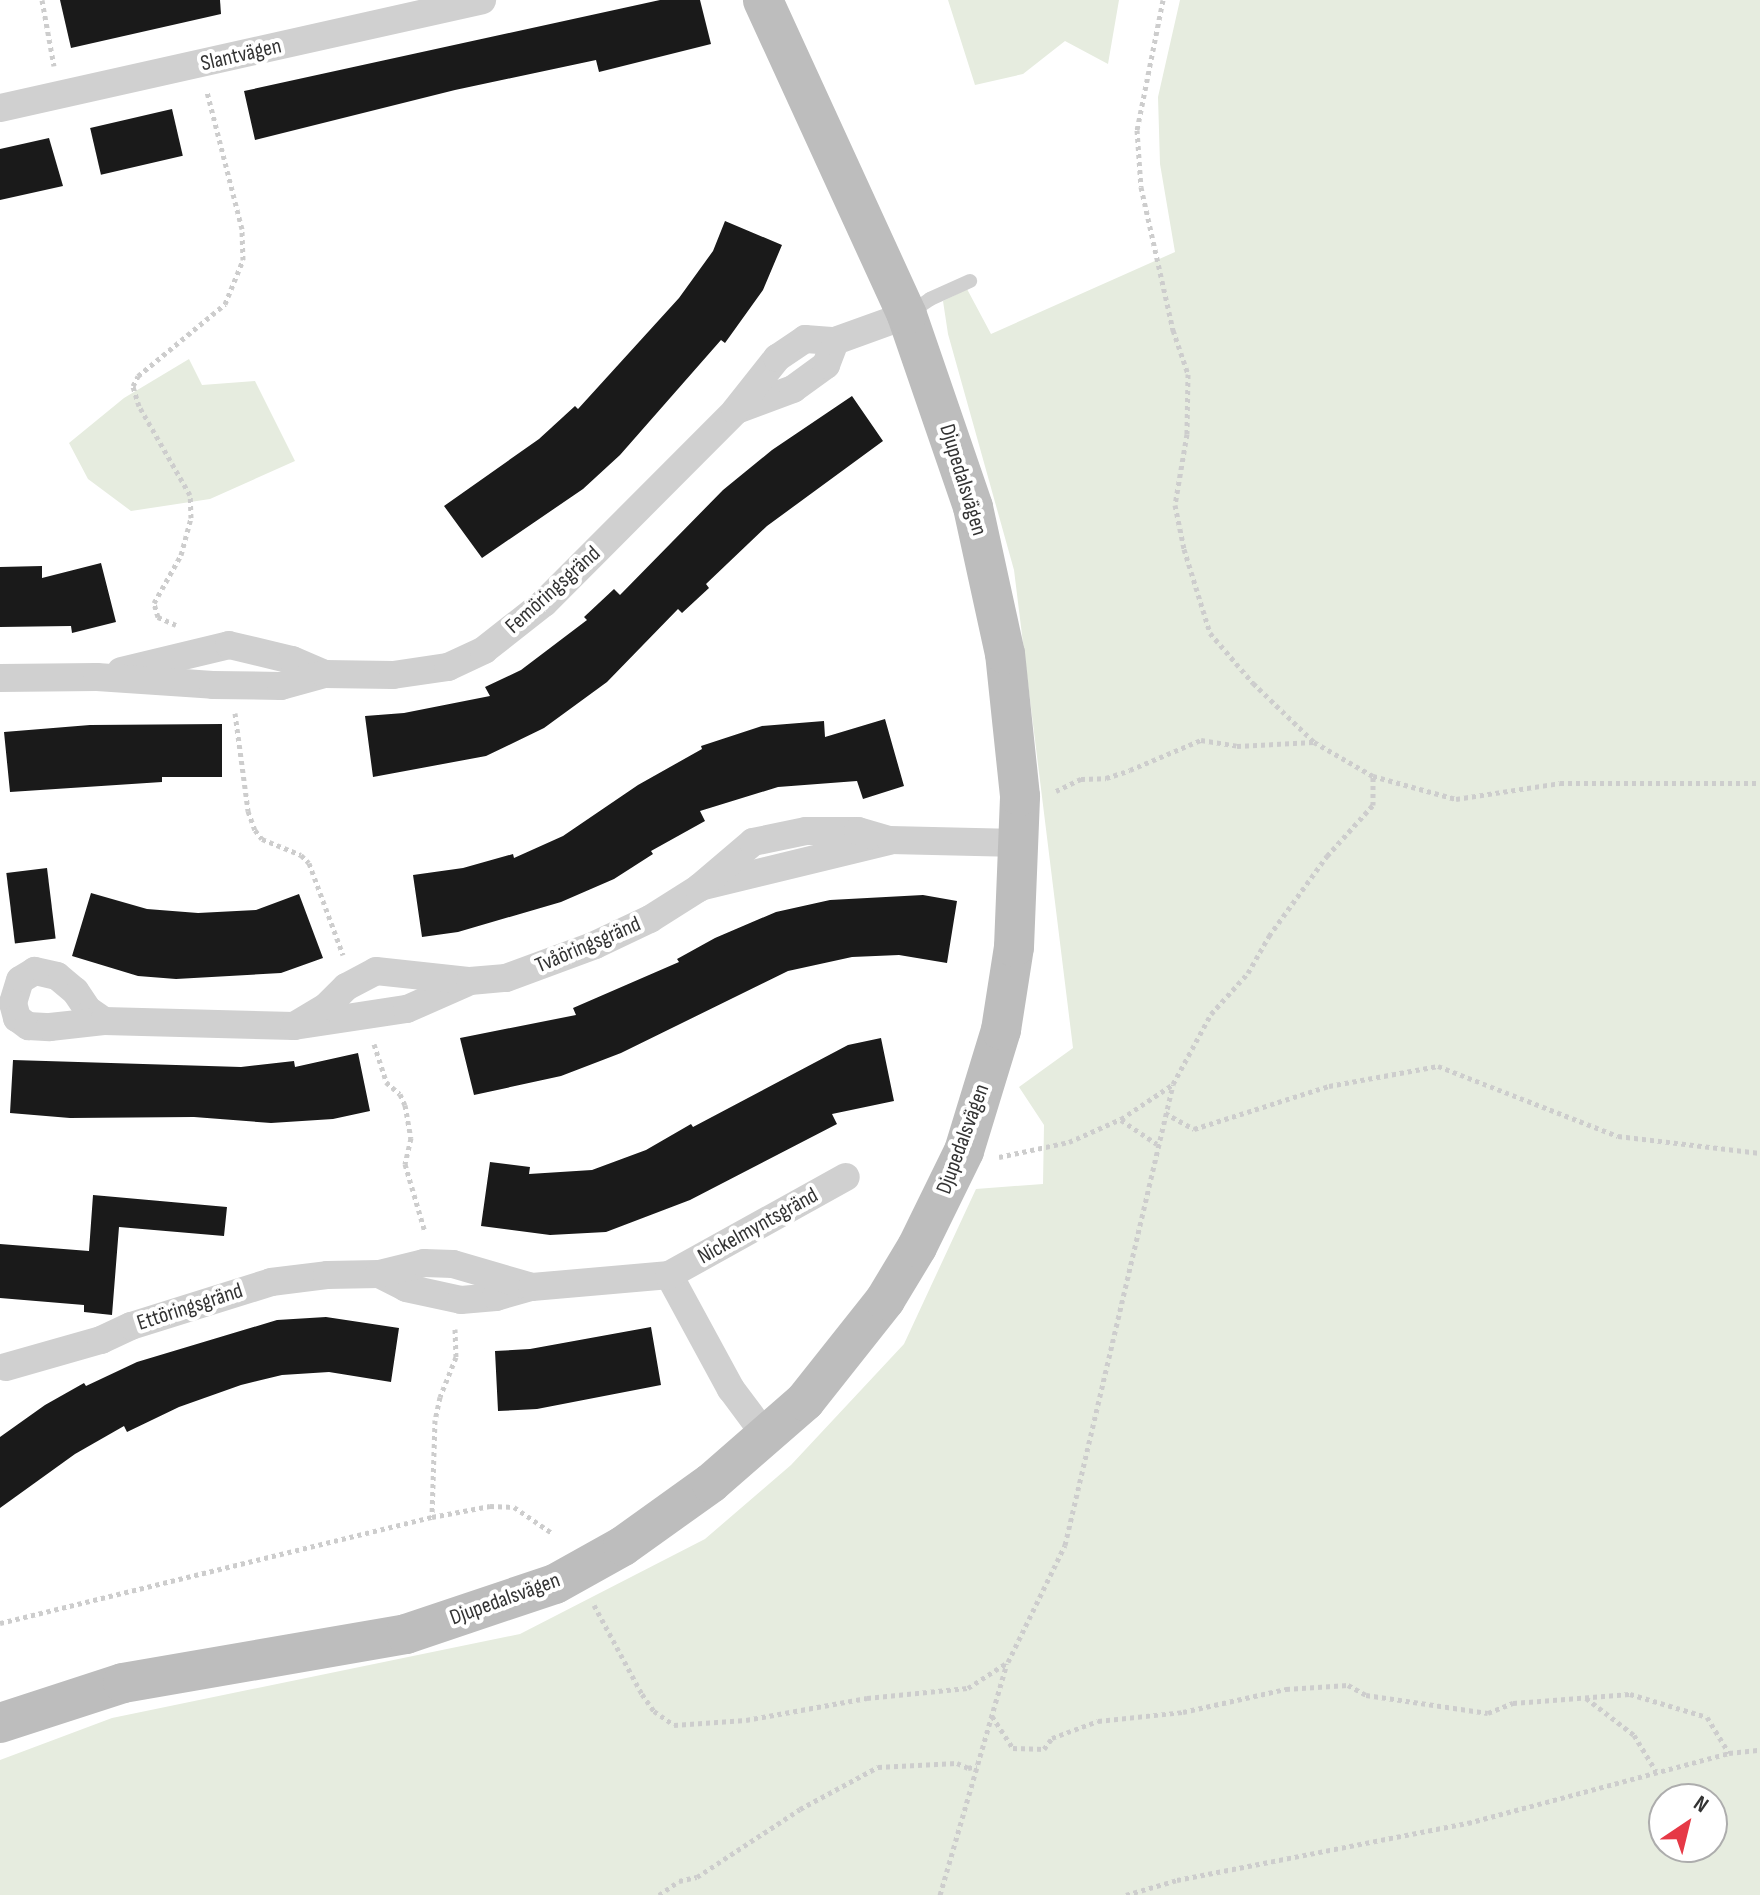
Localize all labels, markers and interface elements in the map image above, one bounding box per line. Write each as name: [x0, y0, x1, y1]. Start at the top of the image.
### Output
street label: Slantvägen: [198, 33, 284, 77]
street label: Djupedalsvägen: [934, 421, 992, 539]
street label: Femöringsgränd: [500, 541, 606, 639]
street label: Tvåöringsgränd: [531, 911, 645, 979]
street label: Djupedalsvägen: [931, 1080, 995, 1198]
street label: Nickelmyntsgränd: [693, 1182, 823, 1270]
street label: Ettöringsgränd: [134, 1278, 246, 1336]
street label: Djupedalsvägen: [446, 1567, 564, 1631]
north arrow: [1648, 1783, 1728, 1863]
text: N: [1688, 1790, 1713, 1819]

